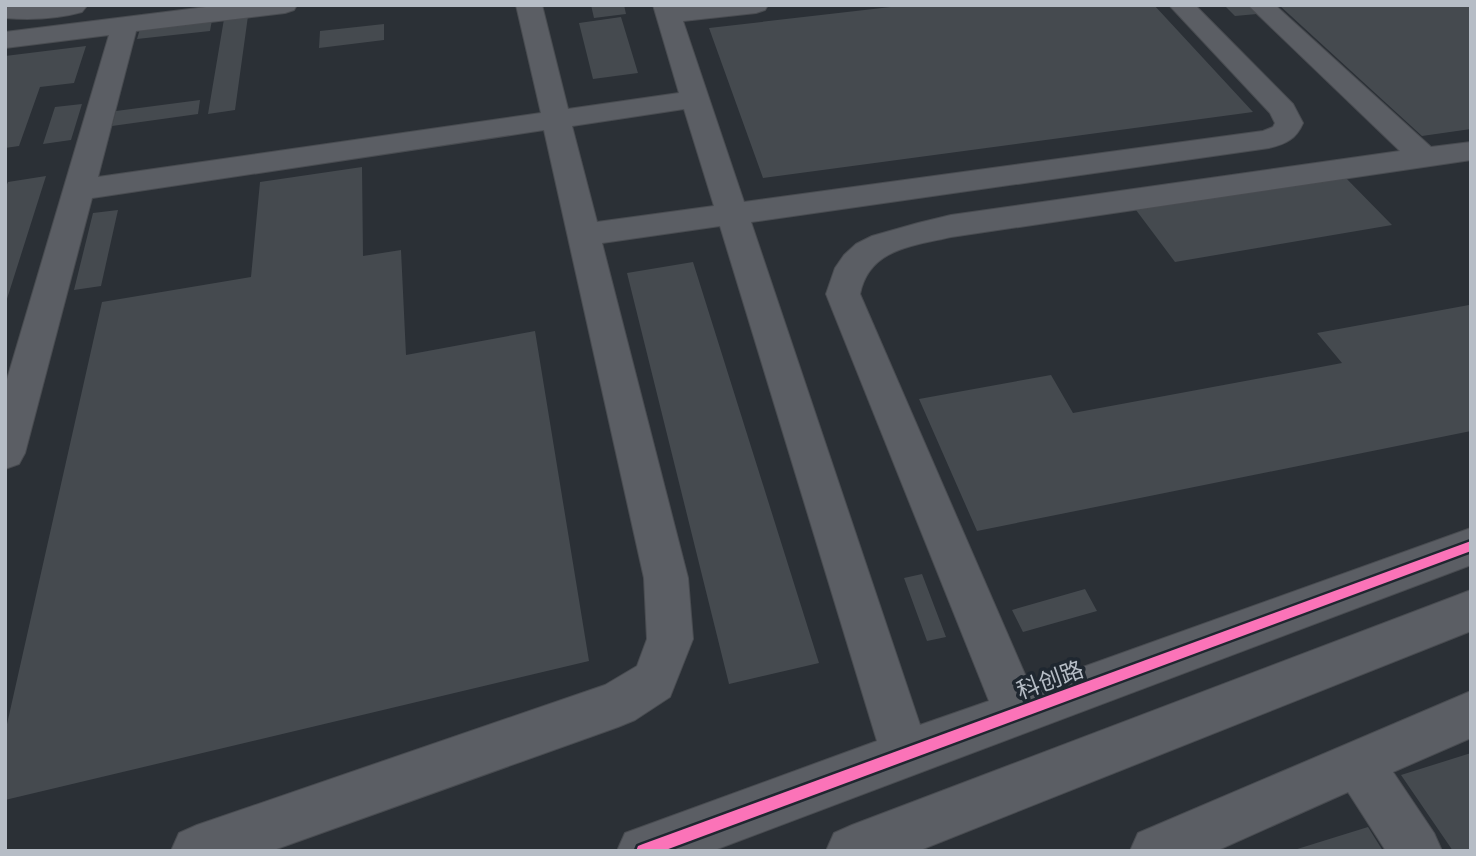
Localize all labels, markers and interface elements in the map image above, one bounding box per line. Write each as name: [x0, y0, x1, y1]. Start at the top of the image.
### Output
street label: 科创路: [1013, 656, 1087, 704]

